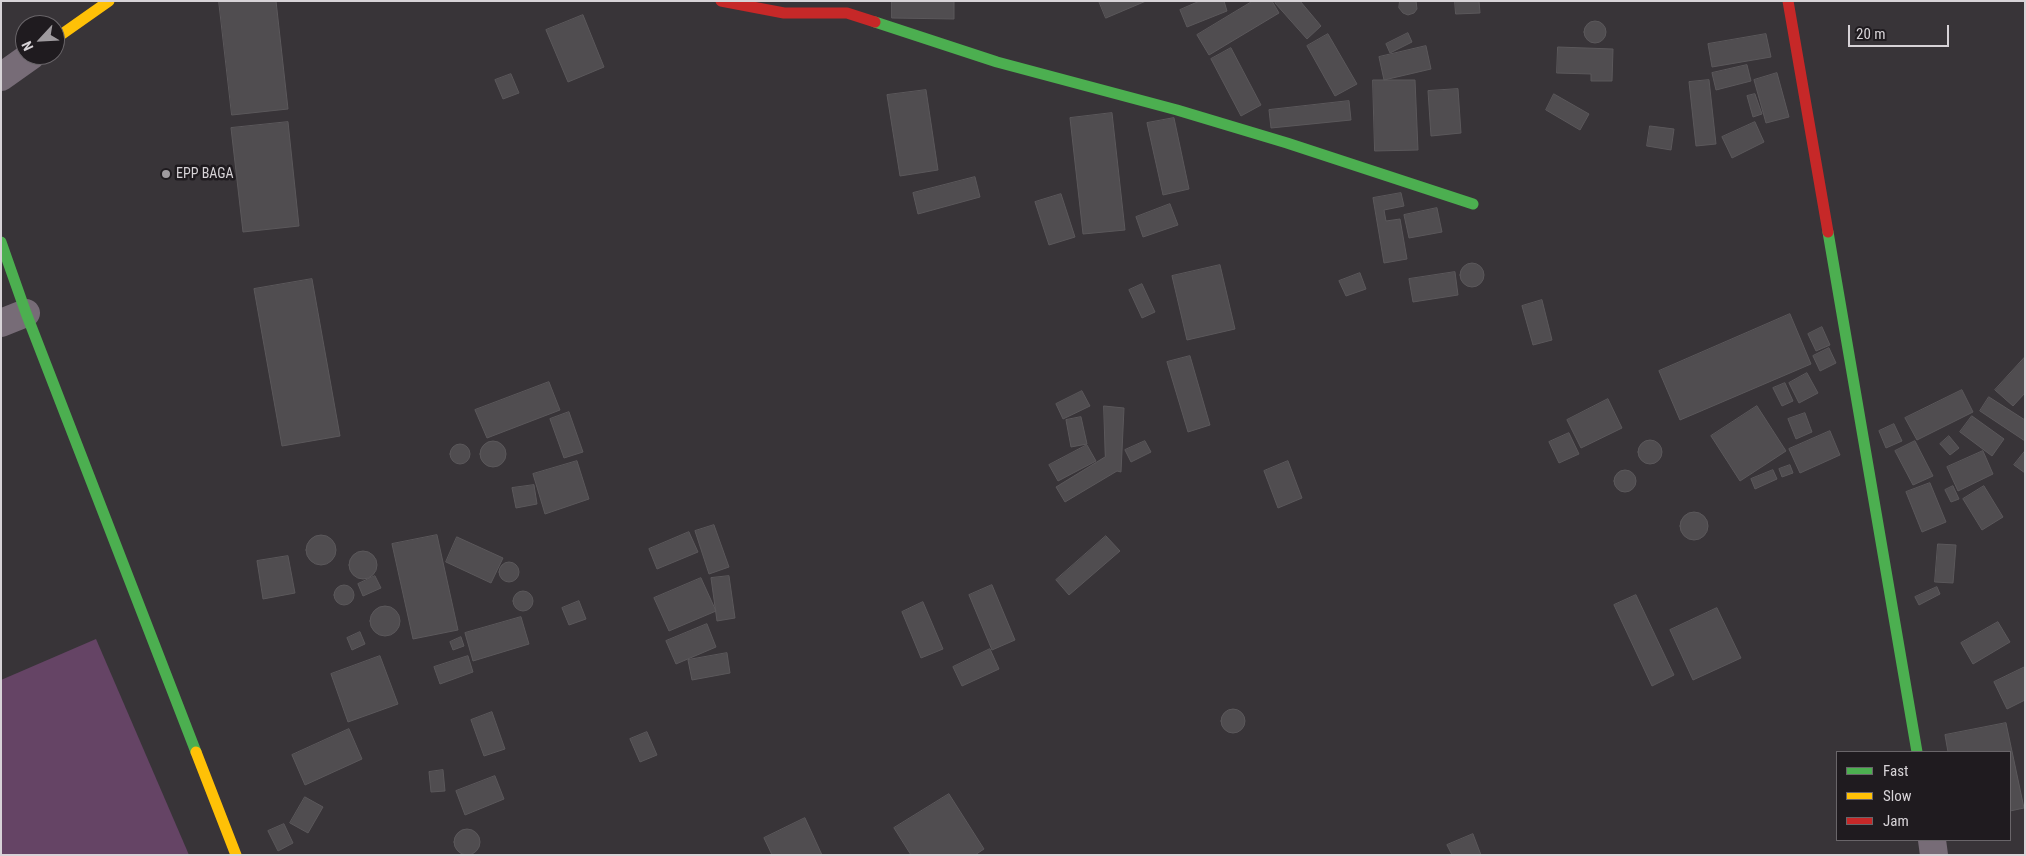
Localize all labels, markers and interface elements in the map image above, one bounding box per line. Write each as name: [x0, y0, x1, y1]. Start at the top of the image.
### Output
north arrow: [15, 15, 65, 65]
scale bar: [1851, 15, 1952, 47]
text: 20 m: [1856, 25, 1886, 43]
text: N: [18, 39, 36, 53]
place label: EPP BAGA: [176, 166, 234, 182]
marker: EPP BAGA: [160, 168, 172, 180]
legend: [1836, 751, 2011, 841]
text: Fast: [1883, 762, 1908, 780]
text: Slow: [1883, 787, 1912, 805]
text: Jam: [1883, 812, 1909, 830]

